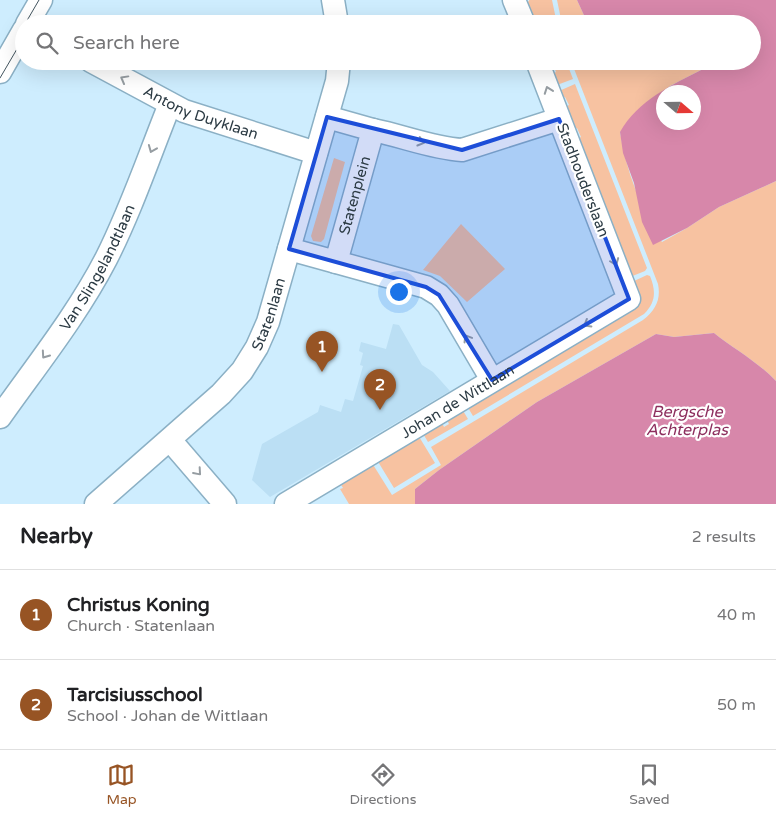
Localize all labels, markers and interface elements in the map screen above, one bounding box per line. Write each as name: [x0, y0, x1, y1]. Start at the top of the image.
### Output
search box: [15, 15, 761, 70]
icon: search: [33, 29, 61, 57]
text: Search here: [73, 32, 180, 54]
one-way arrow: [121, 75, 130, 85]
street label: Antony Duyklaan: [140, 82, 261, 143]
north arrow: [656, 85, 701, 130]
one-way arrow: [544, 86, 554, 95]
street label: Stadhouderslaan: [553, 120, 613, 240]
one-way arrow: [416, 136, 424, 146]
one-way arrow: [148, 144, 158, 153]
street label: Statenplein: [335, 154, 374, 237]
street label: Van Slingelandtlaan: [56, 202, 139, 334]
one-way arrow: [608, 257, 619, 266]
street label: Statenlaan: [248, 276, 289, 353]
your location: [386, 279, 412, 305]
one-way arrow: [583, 317, 592, 327]
pin: 1: [306, 331, 338, 372]
one-way arrow: [464, 334, 474, 343]
one-way arrow: [42, 349, 51, 358]
street label: Johan de Wittlaan: [398, 361, 517, 442]
pin: 2: [364, 369, 396, 410]
water label: Bergsche Achterplas: [646, 402, 729, 440]
one-way arrow: [192, 467, 201, 476]
text: Nearby: [20, 524, 93, 549]
text: 2 results: [692, 527, 756, 547]
text: Christus Koning: [67, 594, 210, 616]
text: 1: [31, 605, 41, 625]
text: 40 m: [717, 605, 756, 625]
text: Church · Statenlaan: [67, 616, 215, 636]
text: Tarcisiusschool: [67, 684, 203, 706]
text: 2: [31, 695, 41, 715]
text: 50 m: [717, 695, 756, 715]
text: School · Johan de Wittlaan: [67, 706, 268, 726]
tab: Map: [106, 761, 137, 808]
tab: Directions: [349, 761, 416, 808]
tab: Saved: [629, 761, 670, 808]

